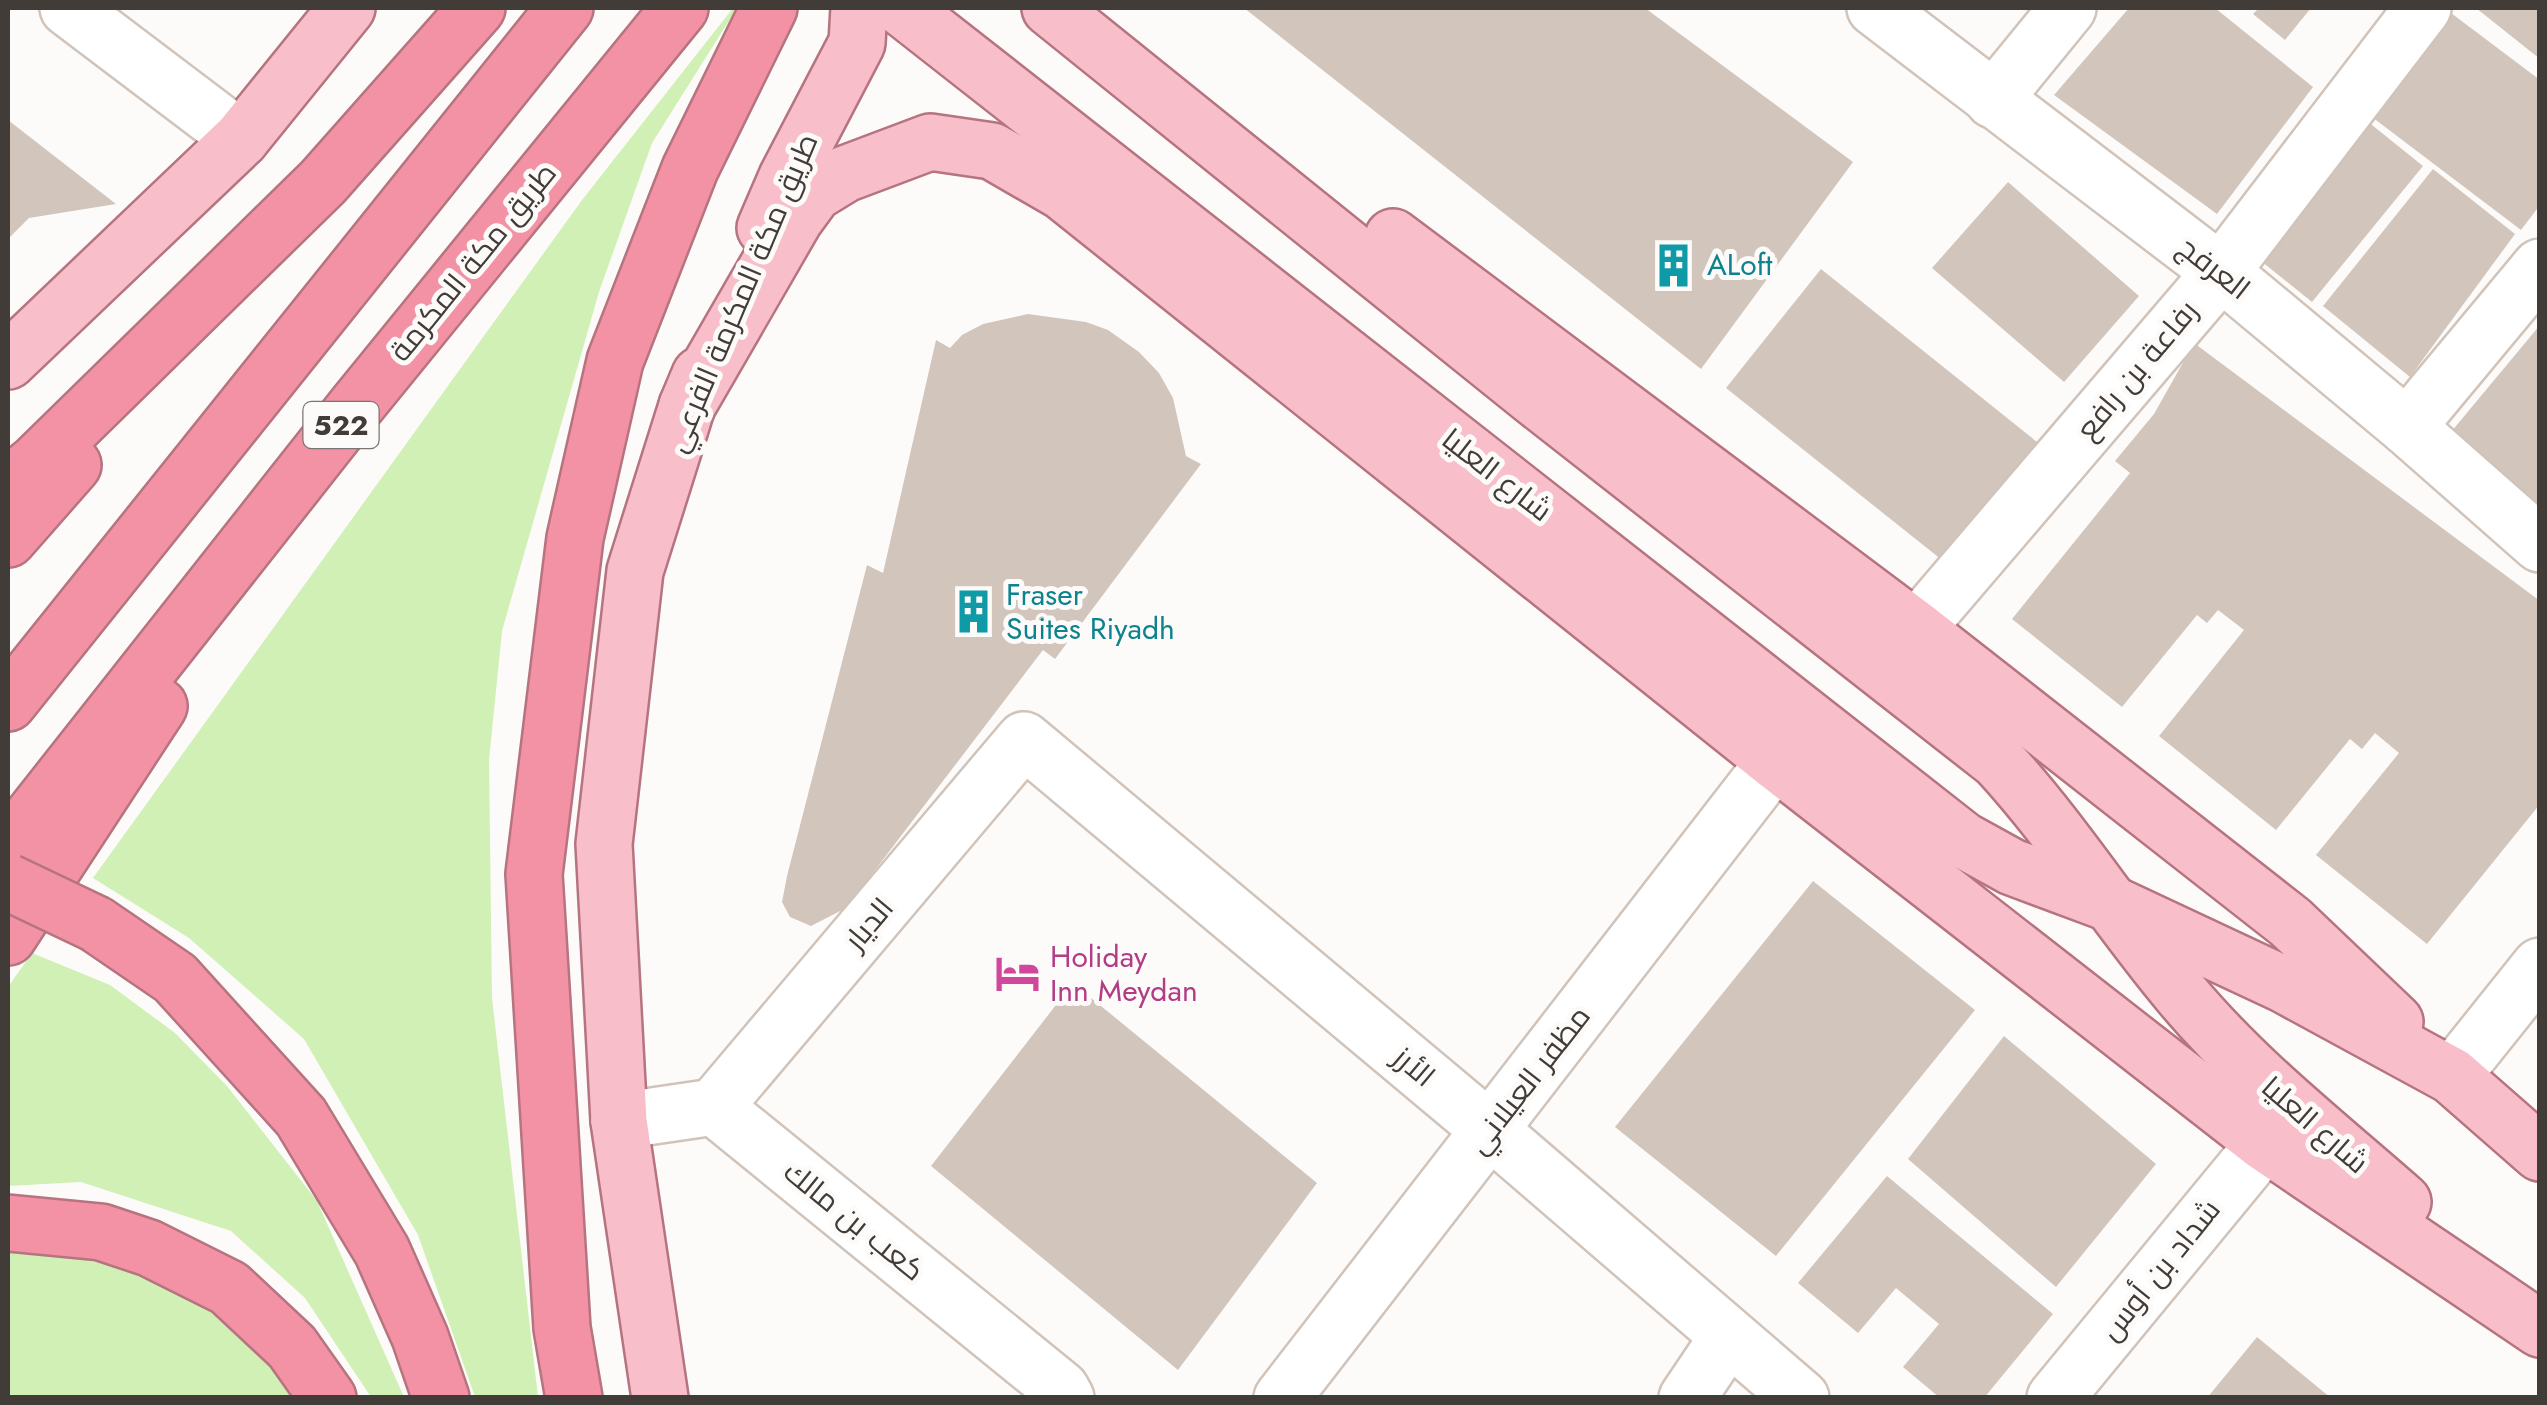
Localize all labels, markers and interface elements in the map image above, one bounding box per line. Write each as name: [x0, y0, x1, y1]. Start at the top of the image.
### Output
street label: طريق مكة المكرمة الفرعي: [655, 127, 830, 460]
street label: طريق مكة المكرمة: [379, 153, 566, 370]
street label: العرفج: [2169, 226, 2260, 310]
building icon: ALoft: [1650, 241, 1698, 289]
place label: ALoft: [1707, 243, 1773, 286]
street label: رفاعة بن رافع: [2065, 291, 2208, 449]
road number: 522: [304, 402, 378, 448]
street label: شارع العليا: [1433, 418, 1562, 531]
place label: Fraser Suites Riyadh: [1006, 573, 1175, 650]
building icon: Fraser Suites Riyadh: [949, 588, 997, 636]
street label: الديار: [833, 888, 903, 961]
place label: Holiday Inn Meydan: [1050, 935, 1198, 1012]
hotel icon: Holiday Inn Meydan: [993, 950, 1041, 998]
street label: مظفر العيلاني: [1457, 996, 1602, 1164]
street label: الأرز: [1382, 1035, 1445, 1097]
street label: شارع العليا: [2252, 1066, 2378, 1183]
street label: كعب بن مالك: [775, 1150, 934, 1291]
street label: شداد بن أوس: [2089, 1190, 2230, 1350]

